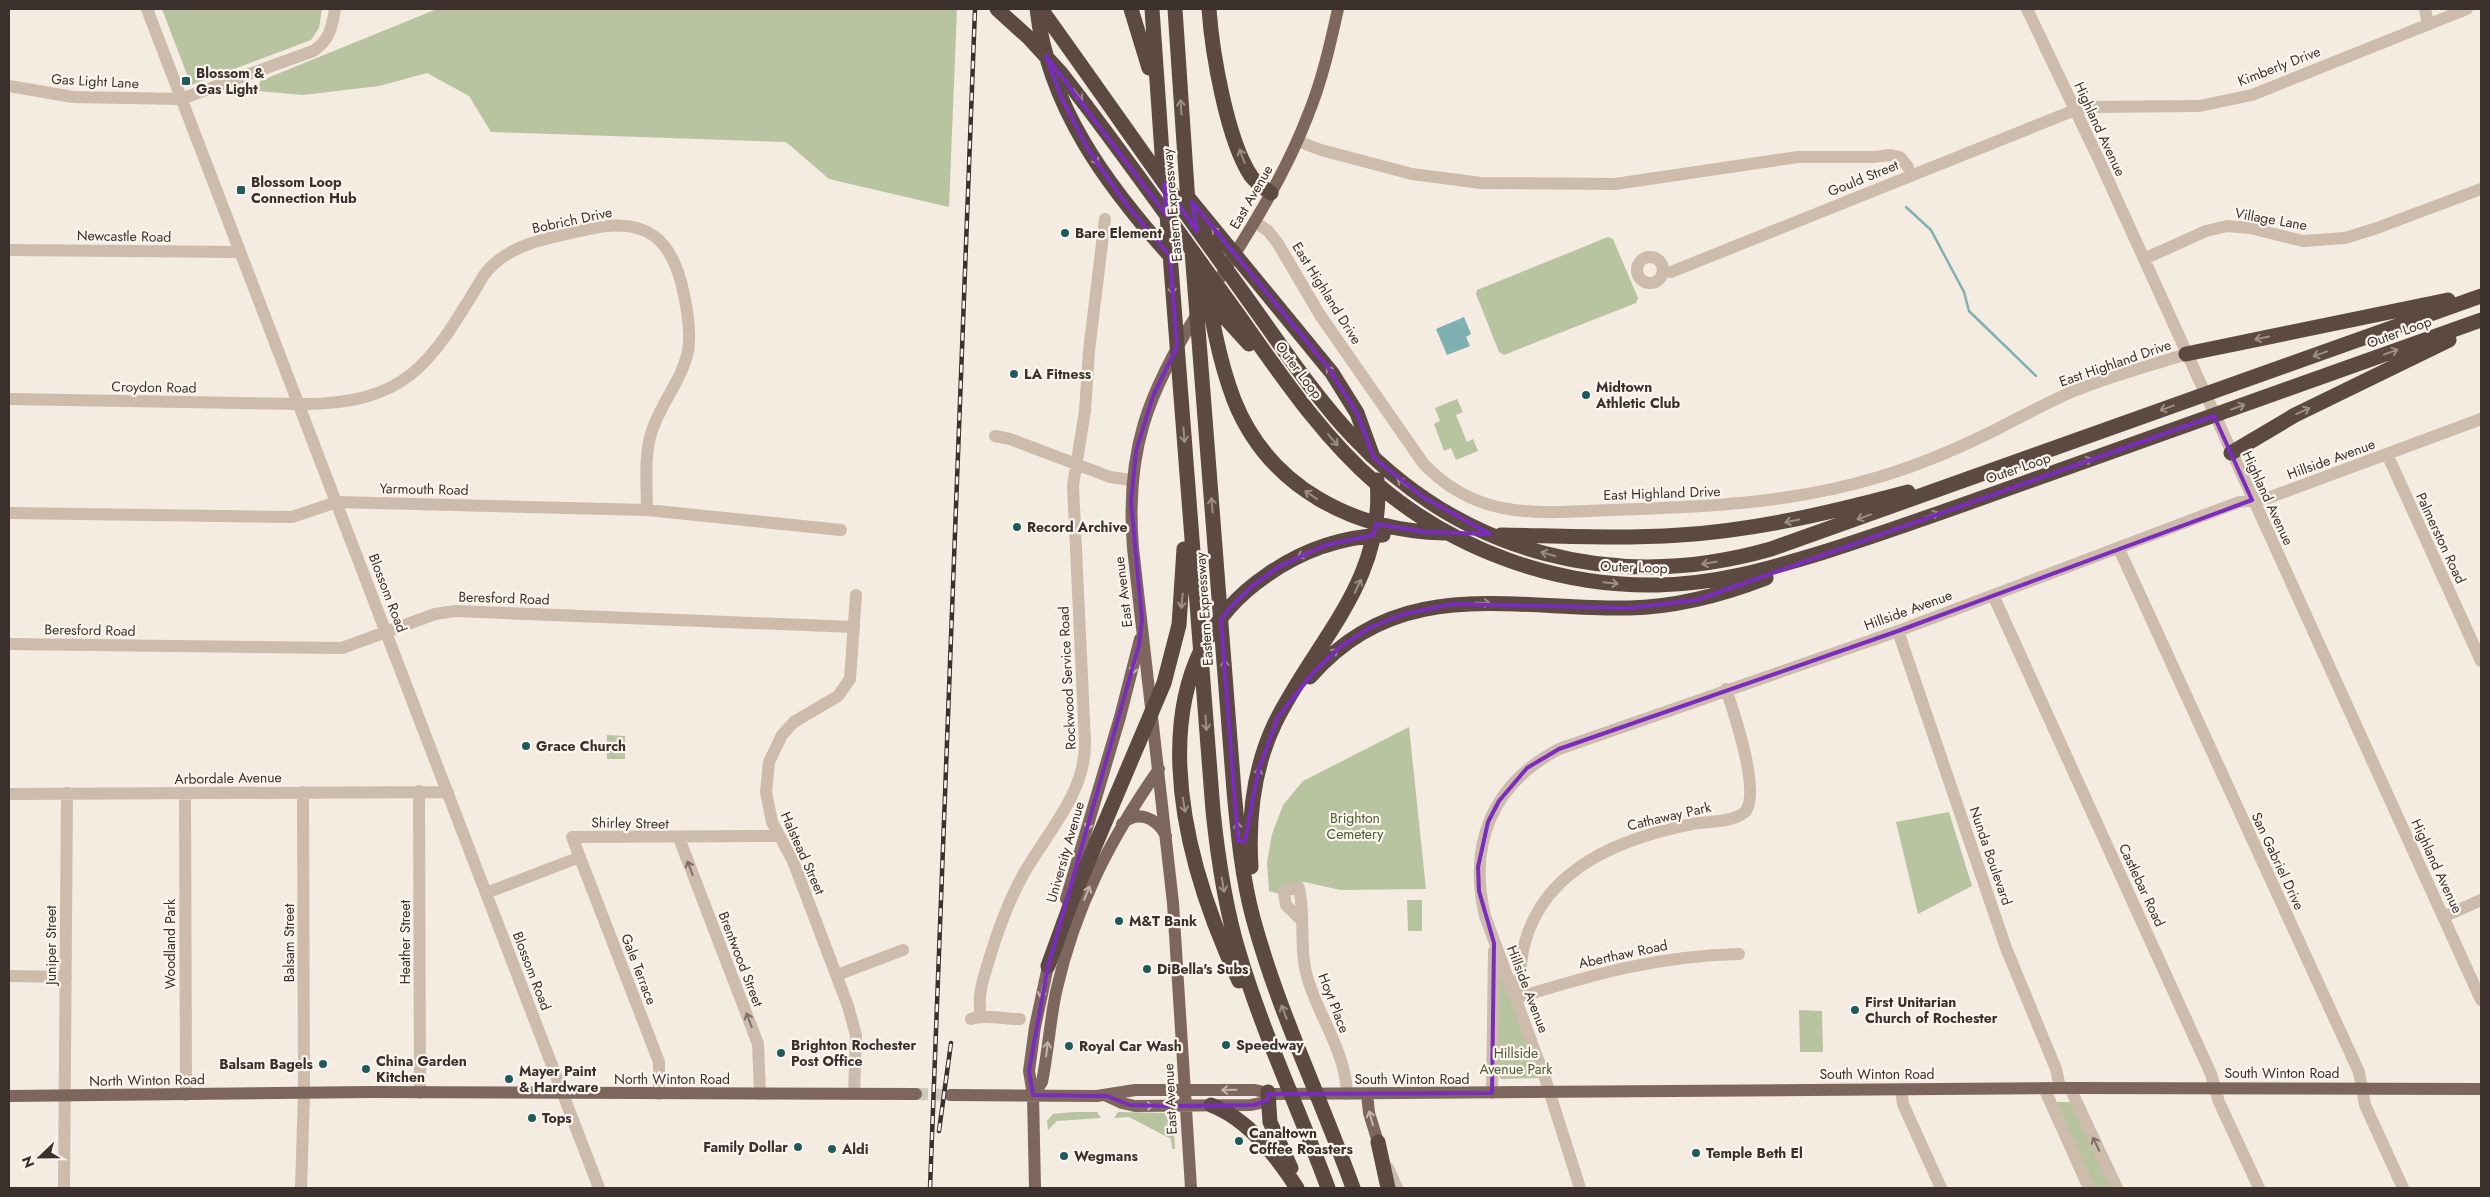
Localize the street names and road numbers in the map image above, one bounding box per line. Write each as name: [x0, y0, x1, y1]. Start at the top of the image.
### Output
street label: Kimberly Drive: [2235, 41, 2323, 91]
street label: Gas Light Lane: [51, 69, 139, 93]
street label: Highland Avenue: [2069, 79, 2131, 179]
street label: Eastern Expressway: [1157, 147, 1187, 263]
street label: Gould Street: [1825, 155, 1902, 201]
street label: East Avenue: [1225, 161, 1277, 233]
street label: Bobrich Drive: [530, 202, 614, 238]
street label: Village Lane: [2233, 203, 2309, 235]
street label: Newcastle Road: [77, 225, 171, 247]
street label: East Highland Drive: [1287, 238, 1367, 348]
street label: Outer Loop: [2364, 311, 2434, 353]
street label: East Highland Drive: [2056, 334, 2174, 392]
street label: Outer Loop: [1271, 337, 1327, 403]
street label: Croydon Road: [111, 376, 197, 398]
street label: Hillside Avenue: [2284, 434, 2378, 484]
street label: Outer Loop: [1983, 448, 2053, 488]
street label: Highland Avenue: [2237, 448, 2299, 548]
street label: Yarmouth Road: [379, 478, 469, 500]
street label: East Highland Drive: [1603, 481, 1721, 505]
street label: Palmerston Road: [2411, 489, 2471, 587]
street label: Blossom Road: [364, 551, 412, 635]
street label: Eastern Expressway: [1190, 551, 1218, 667]
street label: East Avenue: [1109, 555, 1137, 629]
street label: Outer Loop: [1600, 556, 1668, 578]
street label: Hillside Avenue: [1861, 585, 1955, 635]
street label: Beresford Road: [458, 586, 550, 610]
street label: Rockwood Service Road: [1053, 606, 1081, 750]
street label: Beresford Road: [44, 619, 136, 641]
street label: Arbordale Avenue: [174, 767, 282, 789]
street label: Cathaway Park: [1625, 796, 1714, 835]
street label: University Avenue: [1041, 799, 1089, 905]
street label: Nunda Boulevard: [1965, 804, 2017, 908]
street label: Halstead Street: [776, 809, 830, 898]
street label: San Gabriel Drive: [2247, 809, 2309, 913]
street label: Shirley Street: [591, 812, 670, 834]
street label: Highland Avenue: [2406, 816, 2468, 916]
street label: Castlebar Road: [2114, 840, 2170, 930]
street label: Woodland Park: [160, 898, 180, 989]
street label: Heather Street: [395, 899, 415, 984]
street label: Balsam Street: [279, 903, 299, 982]
street label: Juniper Street: [41, 905, 61, 987]
street label: Brentwood Street: [714, 908, 769, 1010]
street label: Blossom Road: [508, 929, 556, 1013]
street label: Gale Terrace: [616, 931, 662, 1007]
street label: Aberthaw Road: [1577, 935, 1669, 973]
street label: Hillside Avenue: [1502, 942, 1554, 1036]
street label: Hoyt Place: [1313, 970, 1355, 1036]
street label: East Avenue: [1158, 1063, 1182, 1135]
street label: South Winton Road: [2224, 1063, 2340, 1083]
street label: South Winton Road: [1819, 1064, 1935, 1084]
street label: North Winton Road: [89, 1069, 205, 1091]
street label: North Winton Road: [614, 1069, 730, 1089]
street label: South Winton Road: [1354, 1069, 1470, 1089]

